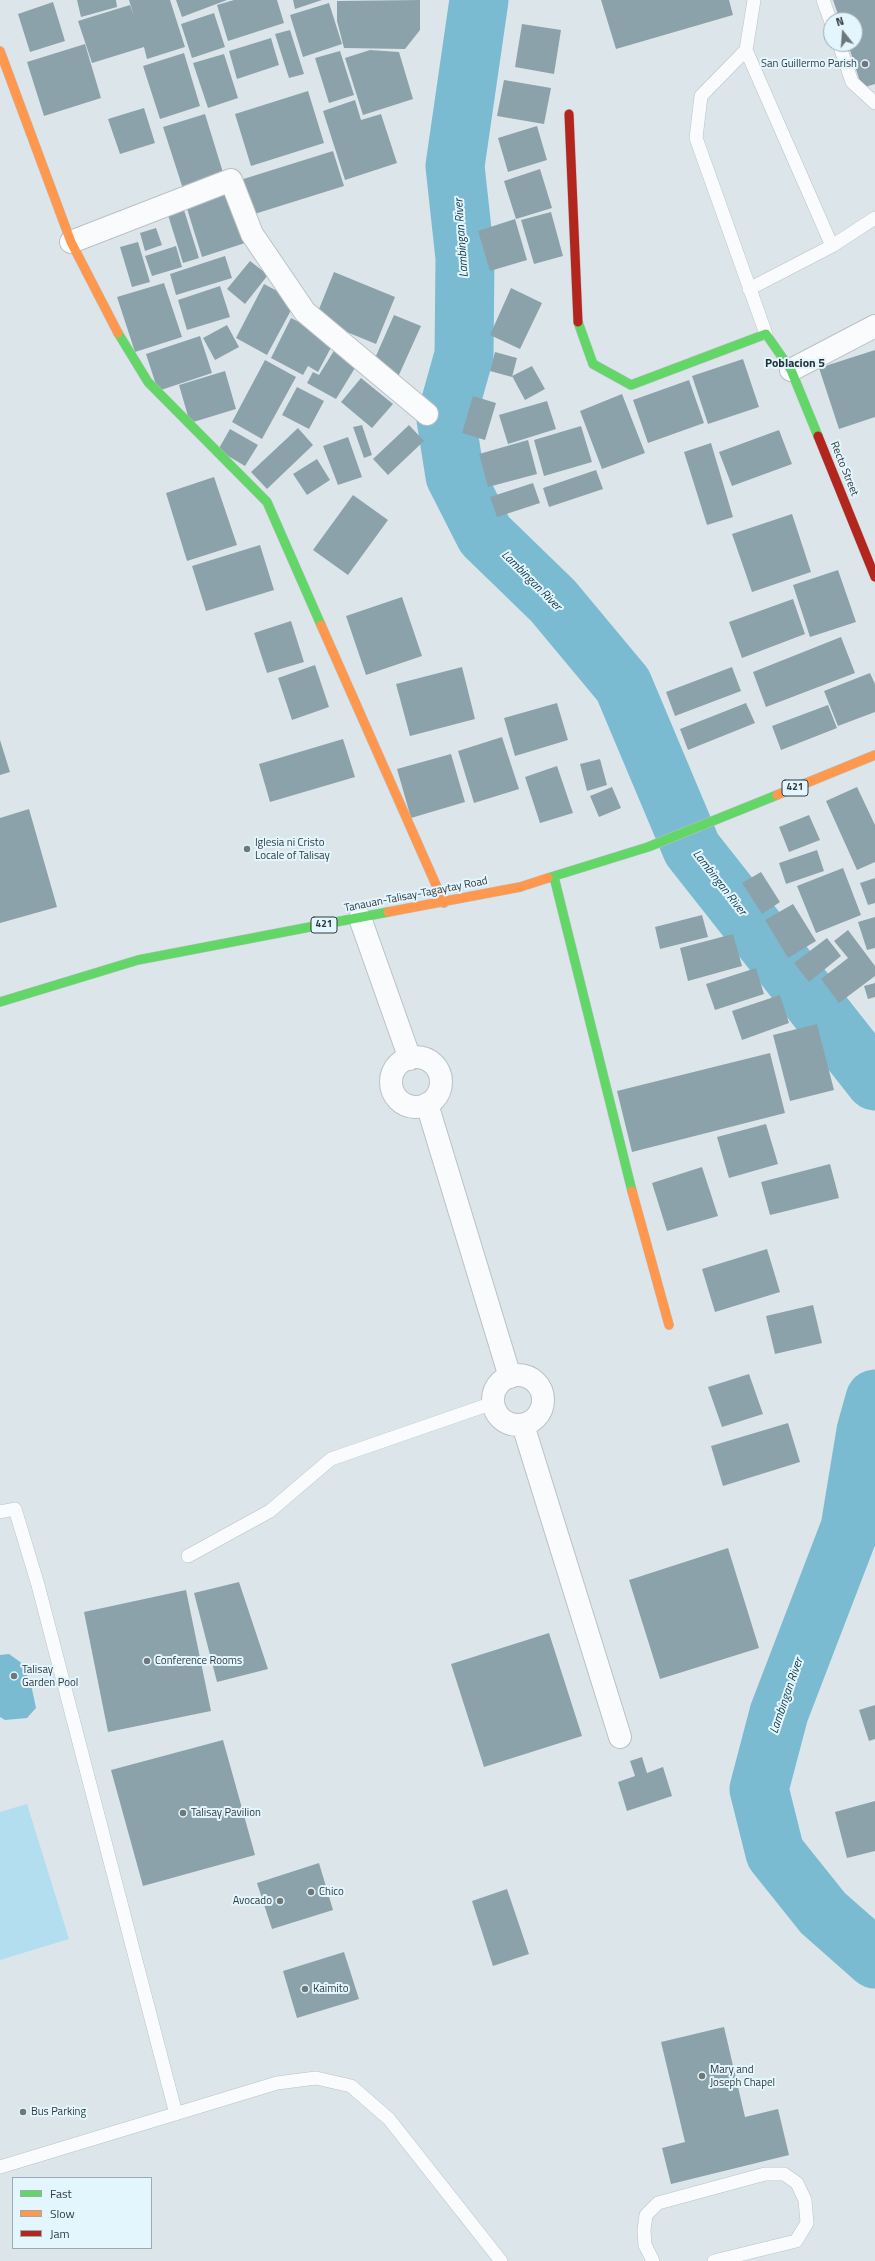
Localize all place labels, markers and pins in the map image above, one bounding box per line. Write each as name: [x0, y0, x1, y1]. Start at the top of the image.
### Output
place label: San Guillermo Parish: [761, 57, 857, 71]
marker: San Guillermo Parish: [860, 59, 870, 69]
place label: Iglesia ni Cristo Locale of Talisay: [255, 836, 330, 862]
marker: Iglesia ni Cristo Locale of Talisay: [242, 844, 252, 854]
place label: Conference Rooms: [155, 1654, 242, 1668]
marker: Conference Rooms: [142, 1656, 152, 1666]
place label: Talisay Garden Pool: [22, 1663, 78, 1689]
marker: Talisay Garden Pool: [9, 1671, 19, 1681]
place label: Talisay Pavilion: [191, 1806, 261, 1820]
marker: Talisay Pavilion: [178, 1808, 188, 1818]
place label: Chico: [319, 1885, 344, 1899]
marker: Chico: [306, 1887, 316, 1897]
place label: Avocado: [233, 1894, 272, 1908]
marker: Avocado: [275, 1896, 285, 1906]
place label: Kaimito: [313, 1982, 348, 1996]
marker: Kaimito: [300, 1984, 310, 1994]
place label: Mary and Joseph Chapel: [710, 2063, 775, 2089]
marker: Mary and Joseph Chapel: [697, 2071, 707, 2081]
place label: Bus Parking: [31, 2105, 86, 2119]
marker: Bus Parking: [18, 2107, 28, 2117]

